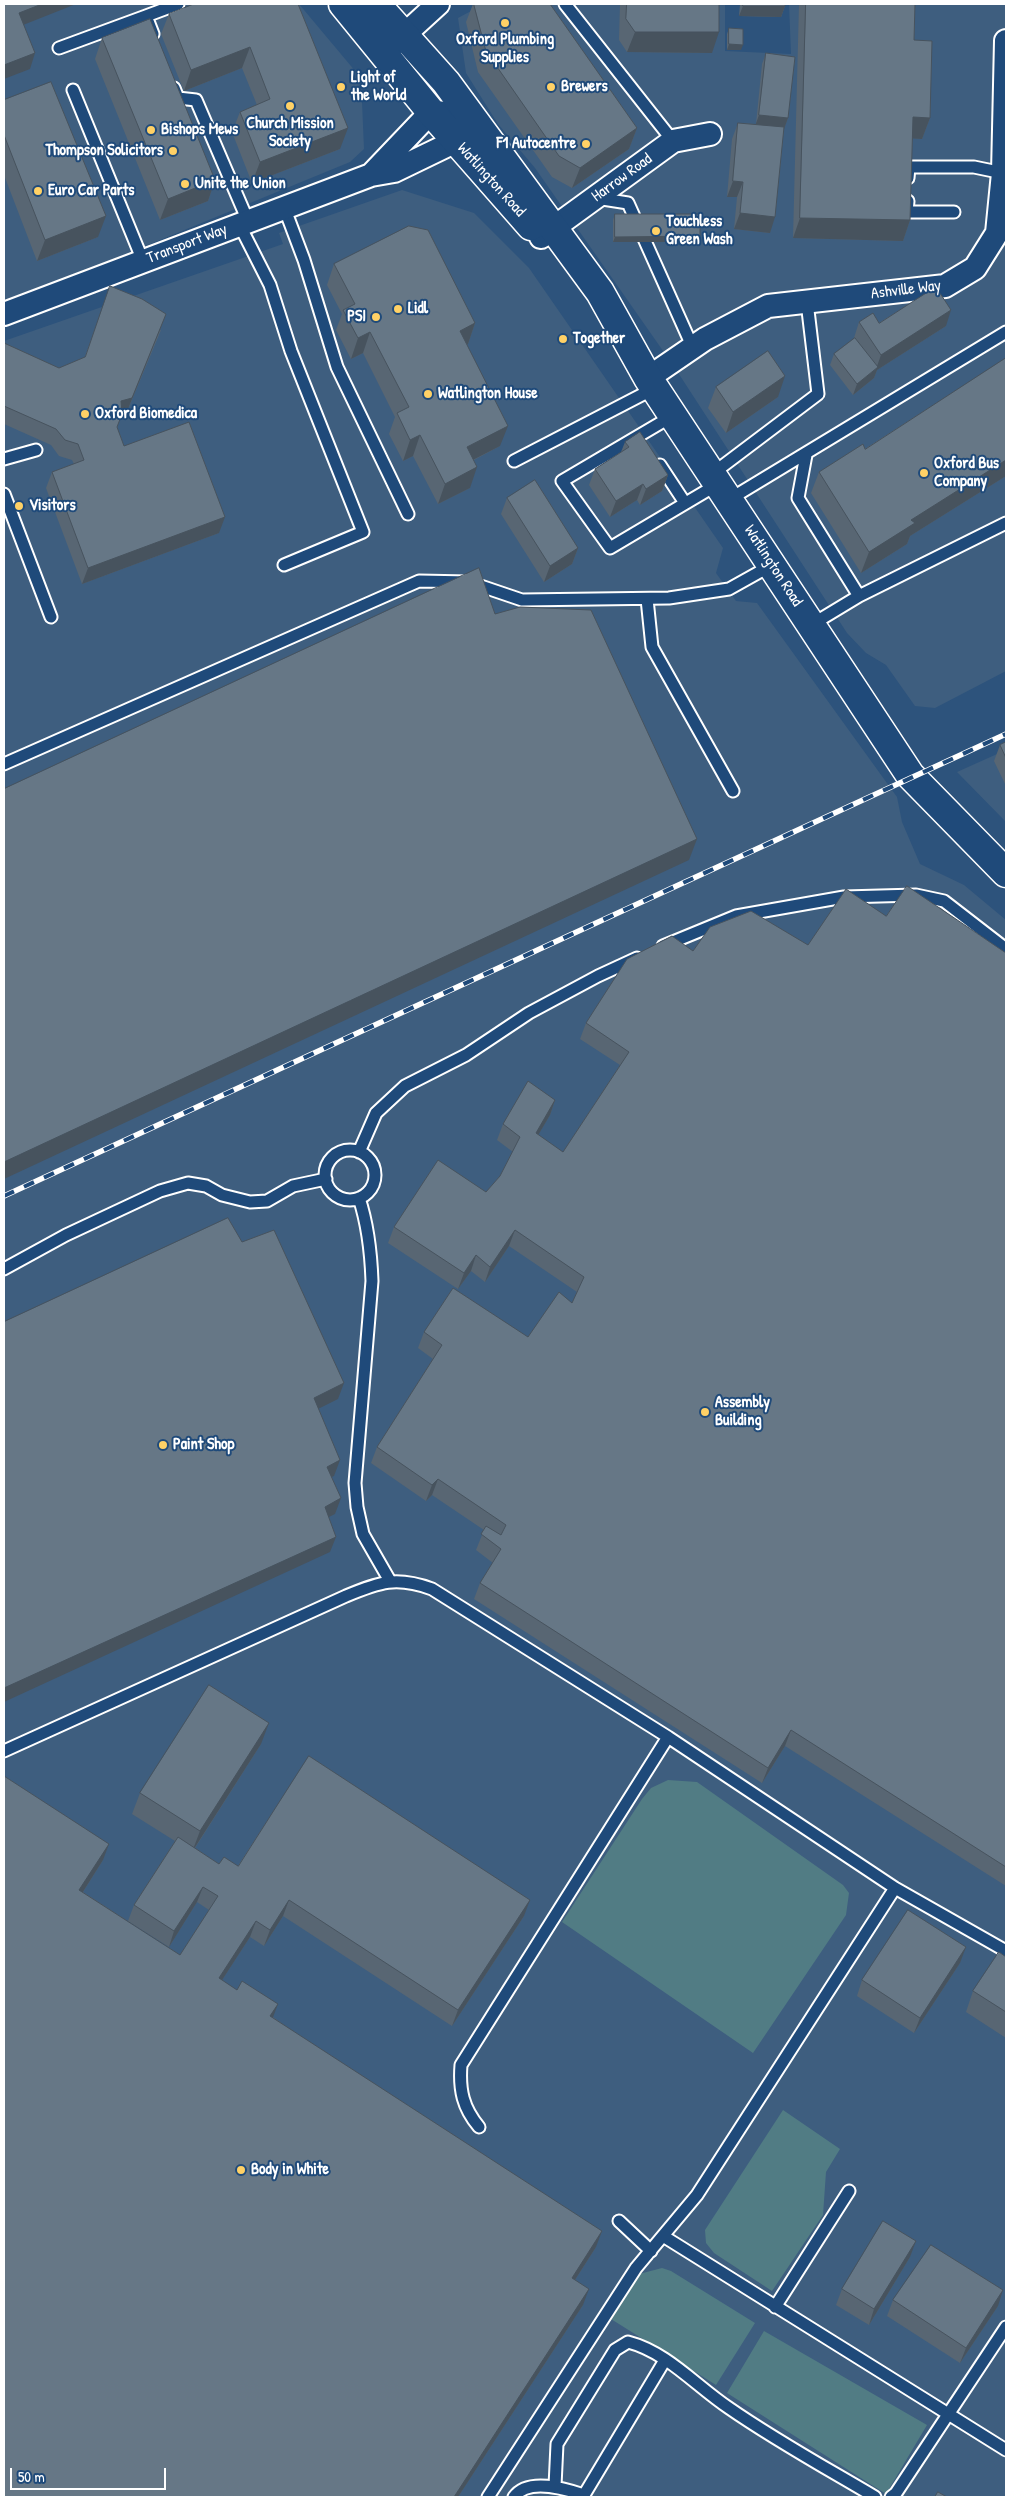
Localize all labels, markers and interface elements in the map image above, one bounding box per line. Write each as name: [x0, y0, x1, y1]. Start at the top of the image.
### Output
marker: Oxford Plumbing Supplies: [499, 17, 511, 29]
place label: Oxford Plumbing Supplies: [456, 30, 554, 68]
place label: Light of the World: [351, 68, 406, 106]
place label: Brewers: [561, 77, 608, 97]
marker: Light of the World: [335, 81, 347, 93]
marker: Brewers: [545, 81, 557, 93]
marker: Church Mission Society: [284, 100, 296, 112]
place label: Church Mission Society: [246, 114, 334, 152]
place label: Bishops Mews: [161, 120, 238, 140]
marker: Bishops Mews: [145, 124, 157, 136]
place label: F1 Autocentre: [497, 134, 576, 154]
marker: F1 Autocentre: [580, 138, 592, 150]
street label: Watlington Road: [453, 139, 529, 221]
place label: Thompson Solicitors: [45, 141, 163, 161]
marker: Thompson Solicitors: [167, 145, 179, 157]
street label: Harrow Road: [588, 150, 656, 206]
place label: Unite the Union: [195, 174, 286, 194]
marker: Unite the Union: [179, 178, 191, 190]
place label: Euro Car Parts: [48, 181, 134, 201]
marker: Euro Car Parts: [32, 185, 44, 197]
place label: Touchless Green Wash: [666, 212, 732, 250]
street label: Transport Way: [144, 220, 230, 268]
marker: Touchless Green Wash: [650, 225, 662, 237]
street label: Ashville Way: [870, 276, 942, 304]
place label: Lidl: [408, 299, 428, 319]
marker: Lidl: [392, 303, 404, 315]
place label: PSI: [347, 307, 366, 327]
marker: PSI: [370, 311, 382, 323]
place label: Together: [573, 329, 625, 349]
marker: Together: [557, 333, 569, 345]
place label: Watlington House: [438, 384, 538, 404]
marker: Watlington House: [422, 388, 434, 400]
place label: Oxford Biomedica: [95, 404, 197, 424]
marker: Oxford Biomedica: [79, 408, 91, 420]
place label: Oxford Bus Company: [934, 454, 999, 492]
marker: Oxford Bus Company: [918, 467, 930, 479]
place label: Visitors: [29, 496, 76, 516]
marker: Visitors: [13, 500, 25, 512]
street label: Watlington Road: [740, 522, 806, 610]
place label: Assembly Building: [715, 1393, 770, 1431]
marker: Assembly Building: [699, 1406, 711, 1418]
place label: Paint Shop: [173, 1435, 234, 1455]
marker: Paint Shop: [157, 1439, 169, 1451]
place label: Body in White: [251, 2160, 329, 2180]
marker: Body in White: [235, 2164, 247, 2176]
scale bar: [12, 2458, 169, 2490]
text: 50 m: [18, 2466, 45, 2487]

